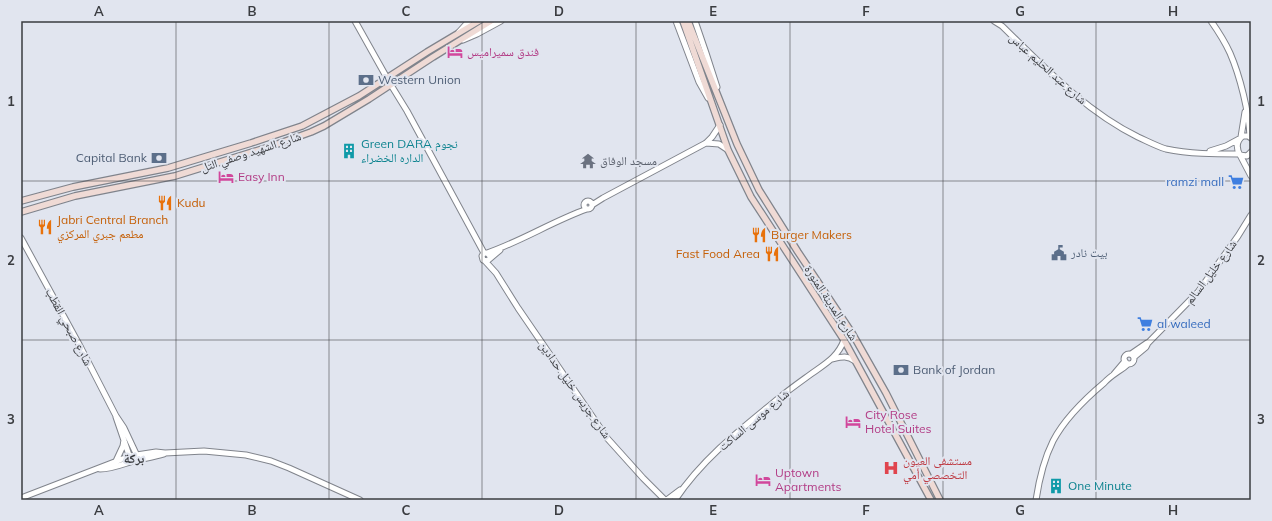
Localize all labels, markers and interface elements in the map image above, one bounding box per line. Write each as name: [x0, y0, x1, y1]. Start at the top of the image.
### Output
text: A: [94, 3, 104, 19]
text: B: [248, 3, 257, 19]
text: C: [402, 3, 411, 19]
text: D: [554, 3, 564, 19]
text: E: [709, 3, 717, 19]
text: F: [862, 3, 870, 19]
text: G: [1015, 3, 1025, 19]
text: H: [1168, 3, 1178, 19]
street label: شارع عبد الحليم عباس: [1006, 30, 1090, 108]
hotel icon: فندق سميراميس: [446, 43, 464, 61]
place label: فندق سميراميس: [467, 44, 539, 59]
bank icon: Western Union: [357, 71, 375, 89]
place label: Western Union: [378, 72, 461, 87]
text: 1: [7, 93, 15, 109]
text: 1: [1257, 93, 1265, 109]
street label: شارع الشهيد وصفي التل: [199, 128, 304, 178]
place label: Green DARA نجوم الداره الخضراء: [361, 136, 458, 165]
building icon: Green DARA نجوم الداره الخضراء: [340, 142, 358, 160]
bank icon: Capital Bank: [150, 149, 168, 167]
place label: Capital Bank: [76, 150, 148, 165]
temple icon: مسجد الوفاق: [579, 152, 597, 170]
place label: مسجد الوفاق: [600, 153, 657, 168]
hotel icon: Easy Inn: [217, 168, 235, 186]
place label: Easy Inn: [238, 169, 285, 184]
supermarket icon: ramzi mall: [1227, 173, 1245, 191]
place label: ramzi mall: [1166, 174, 1224, 189]
restaurant icon: Kudu: [156, 194, 174, 212]
place label: Kudu: [177, 195, 206, 210]
place label: Jabri Central Branch مطعم جبري المركزي: [57, 212, 168, 244]
restaurant icon: Jabri Central Branch مطعم جبري المركزي: [36, 218, 54, 236]
restaurant icon: Burger Makers: [750, 226, 768, 244]
place label: Burger Makers: [771, 227, 852, 242]
street label: شارع خليل السالم: [1182, 237, 1240, 307]
public building icon: بيت نادر: [1050, 244, 1068, 262]
restaurant icon: Fast Food Area: [763, 245, 781, 263]
place label: بيت نادر: [1070, 245, 1108, 260]
place label: Fast Food Area: [676, 246, 760, 261]
text: 2: [7, 252, 15, 268]
text: 2: [1257, 252, 1265, 268]
street label: شارع المدينة المنورة: [801, 262, 862, 344]
street label: شارع صبحي القطب: [40, 285, 96, 370]
supermarket icon: al waleed: [1136, 315, 1154, 333]
place label: al waleed: [1157, 316, 1211, 331]
street label: شارع جريس خليل حدادين: [535, 338, 615, 442]
bank icon: Bank of Jordan: [892, 361, 910, 379]
place label: Bank of Jordan: [913, 362, 995, 377]
street label: شارع موسى الساكت: [715, 386, 793, 454]
place label: City Rose Hotel Suites: [865, 407, 932, 436]
text: 3: [7, 411, 15, 427]
text: 3: [1257, 411, 1265, 427]
hotel icon: City Rose Hotel Suites: [844, 413, 862, 431]
district label: بركة: [124, 450, 145, 466]
place label: مستشفى العيون التخصصي أمي: [903, 453, 972, 485]
hospital icon: مستشفى العيون التخصصي أمي: [882, 459, 900, 477]
place label: Uptown Apartments: [775, 465, 841, 494]
hotel icon: Uptown Apartments: [754, 471, 772, 489]
building icon: One Minute: [1047, 477, 1065, 495]
place label: One Minute: [1068, 478, 1132, 493]
text: A: [94, 502, 104, 518]
text: B: [248, 502, 257, 518]
text: C: [402, 502, 411, 518]
text: D: [554, 502, 564, 518]
text: E: [709, 502, 717, 518]
text: F: [862, 502, 870, 518]
text: G: [1015, 502, 1025, 518]
text: H: [1168, 502, 1178, 518]

